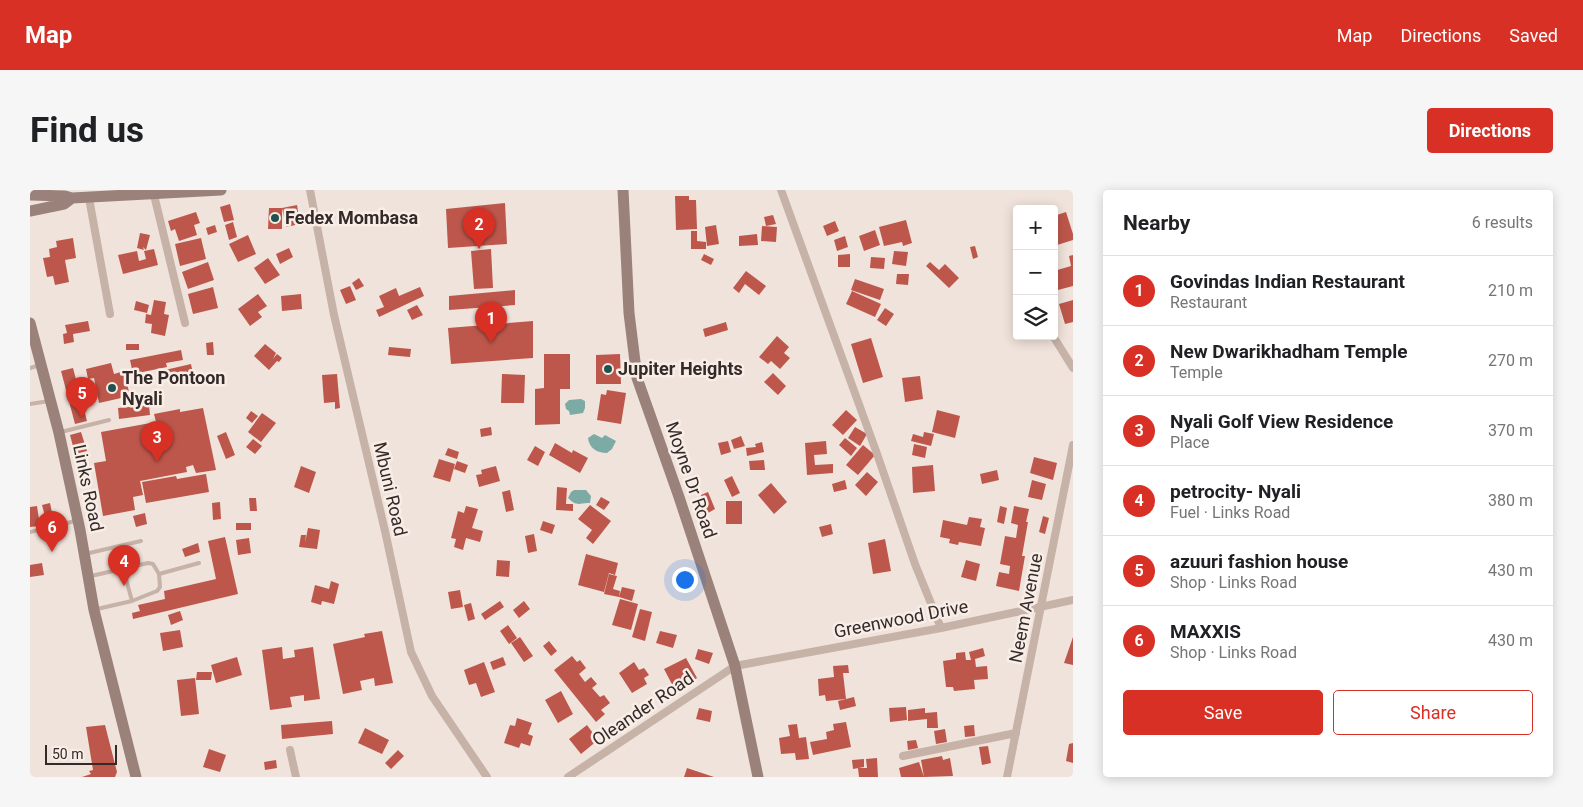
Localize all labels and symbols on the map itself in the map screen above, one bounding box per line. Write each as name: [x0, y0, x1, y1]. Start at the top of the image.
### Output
place label: Fedex Mombasa: [285, 207, 418, 228]
pin: 2: [463, 208, 495, 249]
marker: Fedex Mombasa: [269, 212, 281, 224]
pin: 1: [475, 302, 507, 343]
place label: Jupiter Heights: [618, 358, 743, 379]
marker: Jupiter Heights: [602, 363, 614, 375]
place label: The Pontoon Nyali: [122, 367, 225, 409]
pin: 5: [66, 377, 98, 418]
marker: The Pontoon Nyali: [106, 382, 118, 394]
street label: Moyne Dr Road: [662, 419, 721, 541]
pin: 3: [141, 421, 173, 462]
street label: Mbuni Road: [369, 440, 411, 538]
street label: Links Road: [69, 443, 108, 533]
pin: 6: [36, 511, 68, 552]
pin: 4: [108, 545, 140, 586]
street label: Neem Avenue: [1005, 551, 1046, 664]
your location: [672, 567, 698, 593]
street label: Greenwood Drive: [832, 595, 970, 642]
street label: Oleander Road: [588, 667, 697, 750]
scale bar: [45, 742, 118, 765]

